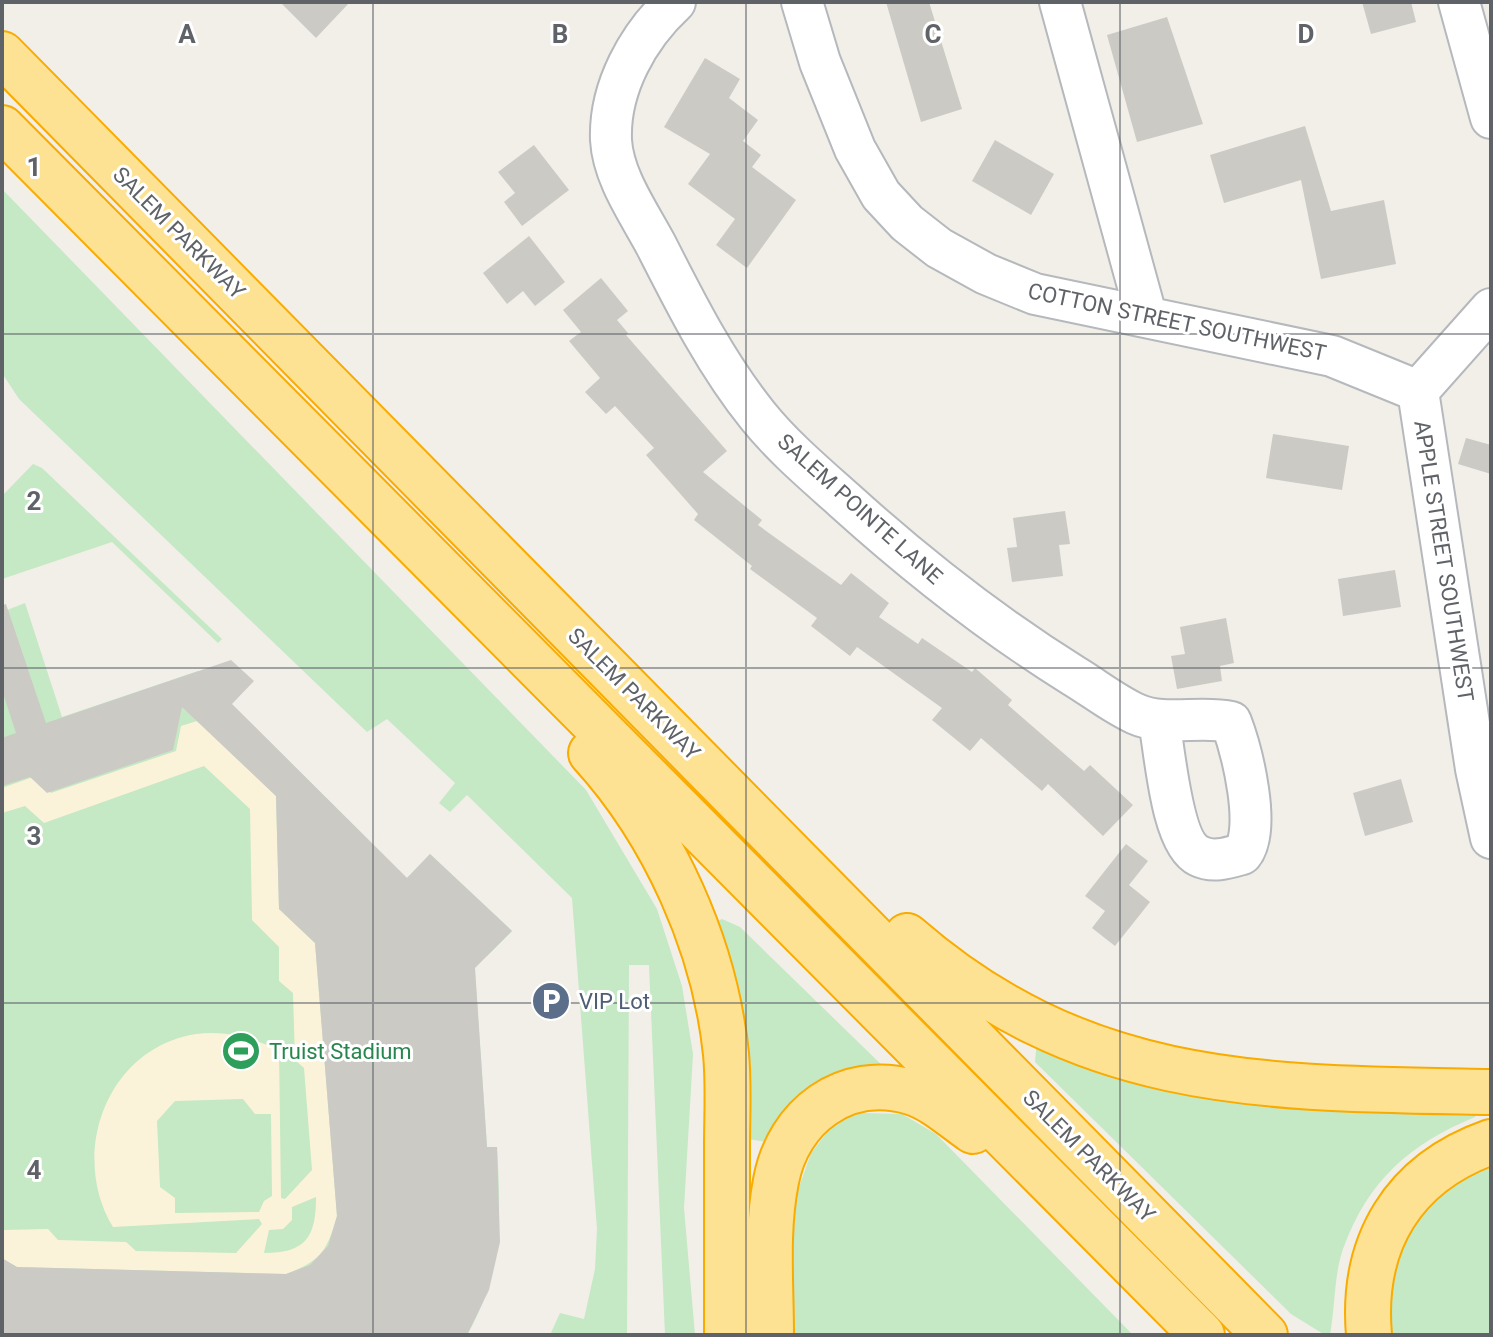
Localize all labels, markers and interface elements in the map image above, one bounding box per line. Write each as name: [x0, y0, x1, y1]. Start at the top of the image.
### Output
text: A: [178, 19, 196, 49]
text: B: [552, 19, 568, 49]
text: C: [924, 19, 942, 49]
text: D: [1298, 19, 1314, 49]
text: 1: [27, 152, 41, 182]
street label: SALEM PARKWAY: [108, 162, 251, 305]
street label: COTTON STREET SOUTHWEST: [1026, 278, 1328, 366]
street label: APPLE STREET SOUTHWEST: [1409, 419, 1479, 703]
street label: SALEM POINTE LANE: [773, 429, 947, 589]
text: 2: [27, 486, 41, 516]
street label: SALEM PARKWAY: [563, 623, 706, 766]
text: 3: [27, 821, 41, 851]
parking icon: VIP Lot: [530, 980, 572, 1022]
place label: VIP Lot: [579, 989, 650, 1014]
sports icon: Truist Stadium: [220, 1030, 262, 1072]
place label: Truist Stadium: [269, 1039, 412, 1064]
street label: SALEM PARKWAY: [1018, 1085, 1161, 1228]
text: 4: [27, 1155, 42, 1185]

